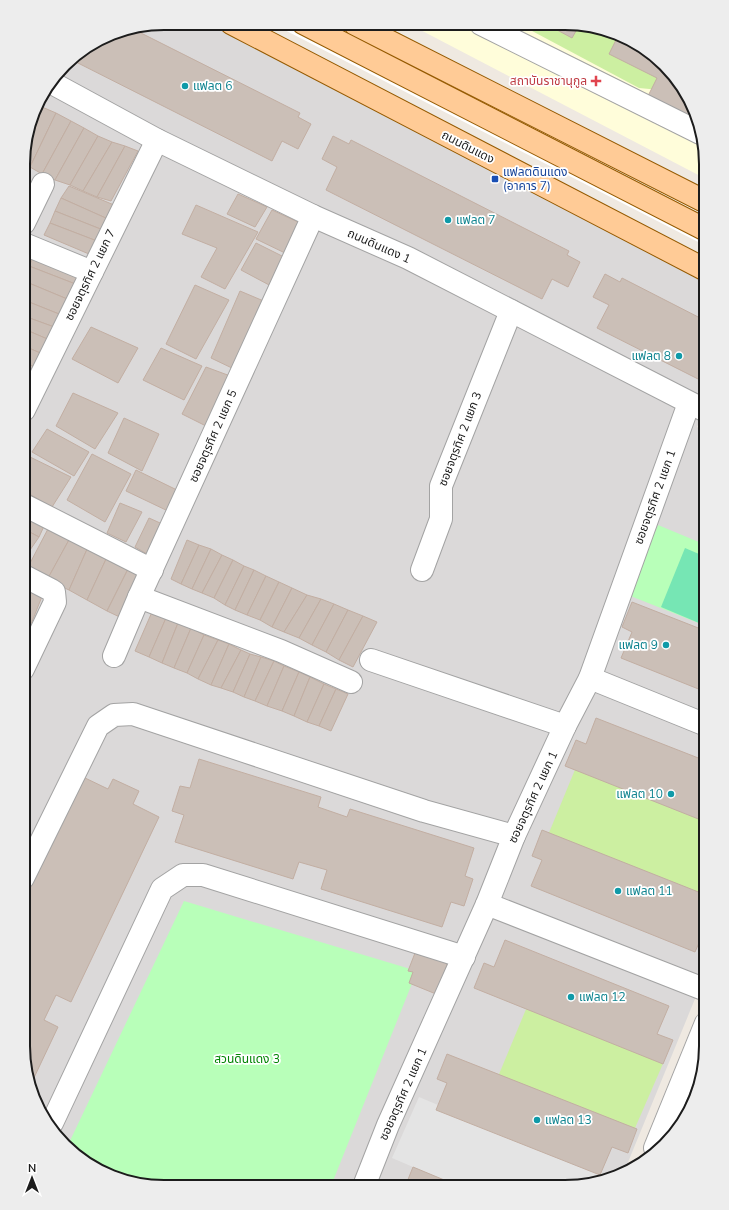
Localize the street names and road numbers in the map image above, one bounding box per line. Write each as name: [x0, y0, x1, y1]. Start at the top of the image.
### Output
street label: ถนนดินแดง: [439, 127, 497, 167]
street label: ถนนดินแดง 1: [345, 225, 413, 267]
street label: ซอยจตุรทิศ 2 แยก 7: [61, 227, 119, 323]
street label: ซอยจตุรทิศ 2 แยก 5: [185, 387, 241, 485]
street label: ซอยจตุรทิศ 2 แยก 3: [435, 390, 485, 488]
street label: ซอยจตุรทิศ 2 แยก 1: [630, 447, 680, 547]
street label: ซอยจตุรทิศ 2 แยก 1: [505, 748, 561, 846]
street label: ซอยจตุรทิศ 2 แยก 1: [375, 1045, 431, 1143]

